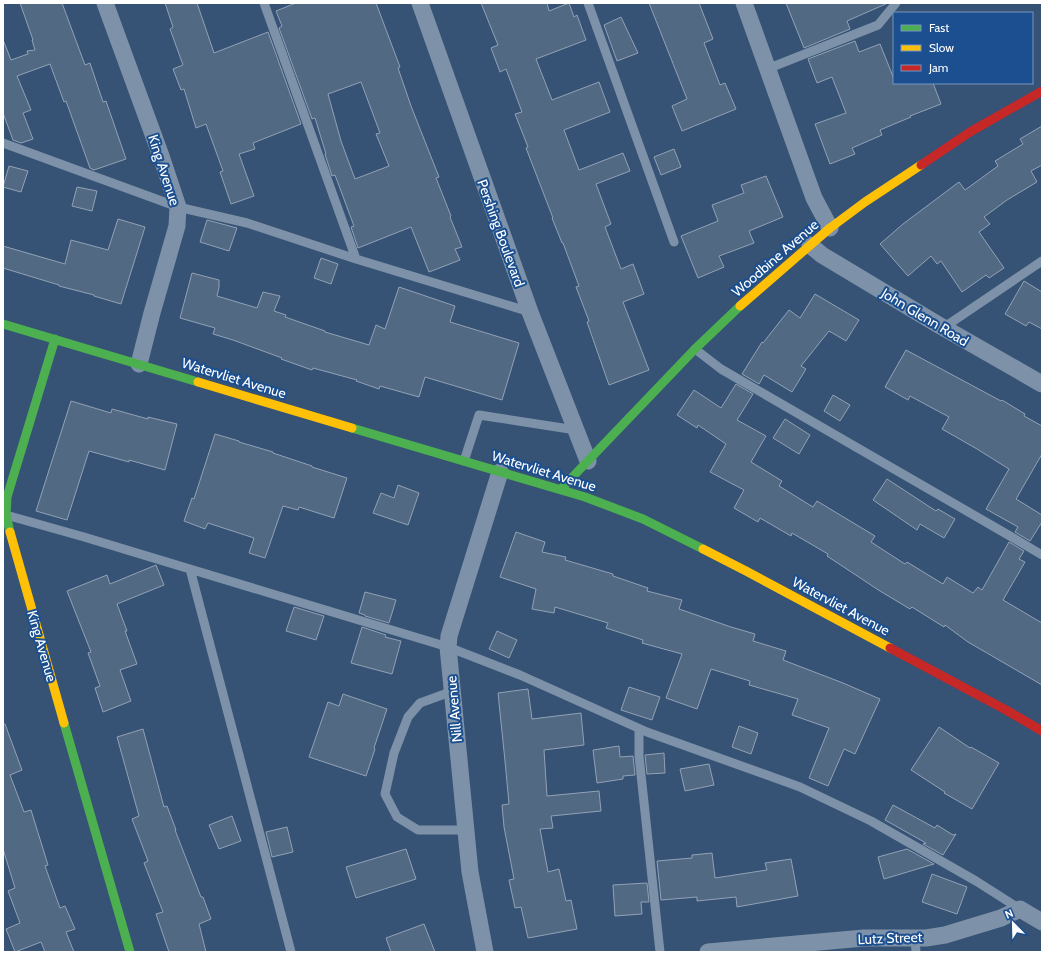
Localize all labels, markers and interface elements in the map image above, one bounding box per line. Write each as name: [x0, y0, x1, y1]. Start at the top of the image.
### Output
legend: [893, 12, 1033, 84]
text: Fast: [929, 20, 949, 35]
text: Slow: [929, 40, 954, 55]
text: Jam: [928, 60, 948, 75]
street label: King Avenue: [144, 132, 184, 208]
street label: Pershing Boulevard: [473, 177, 529, 289]
street label: Woodbine Avenue: [728, 215, 822, 301]
street label: John Glenn Road: [877, 283, 972, 350]
street label: Watervliet Avenue: [180, 354, 288, 402]
street label: Watervliet Avenue: [490, 447, 598, 495]
street label: Watervliet Avenue: [789, 573, 893, 639]
street label: King Avenue: [23, 608, 61, 684]
street label: Nill Avenue: [442, 675, 466, 743]
north arrow: [993, 903, 1033, 943]
text: N: [1003, 906, 1015, 922]
street label: Lutz Street: [857, 928, 923, 948]

